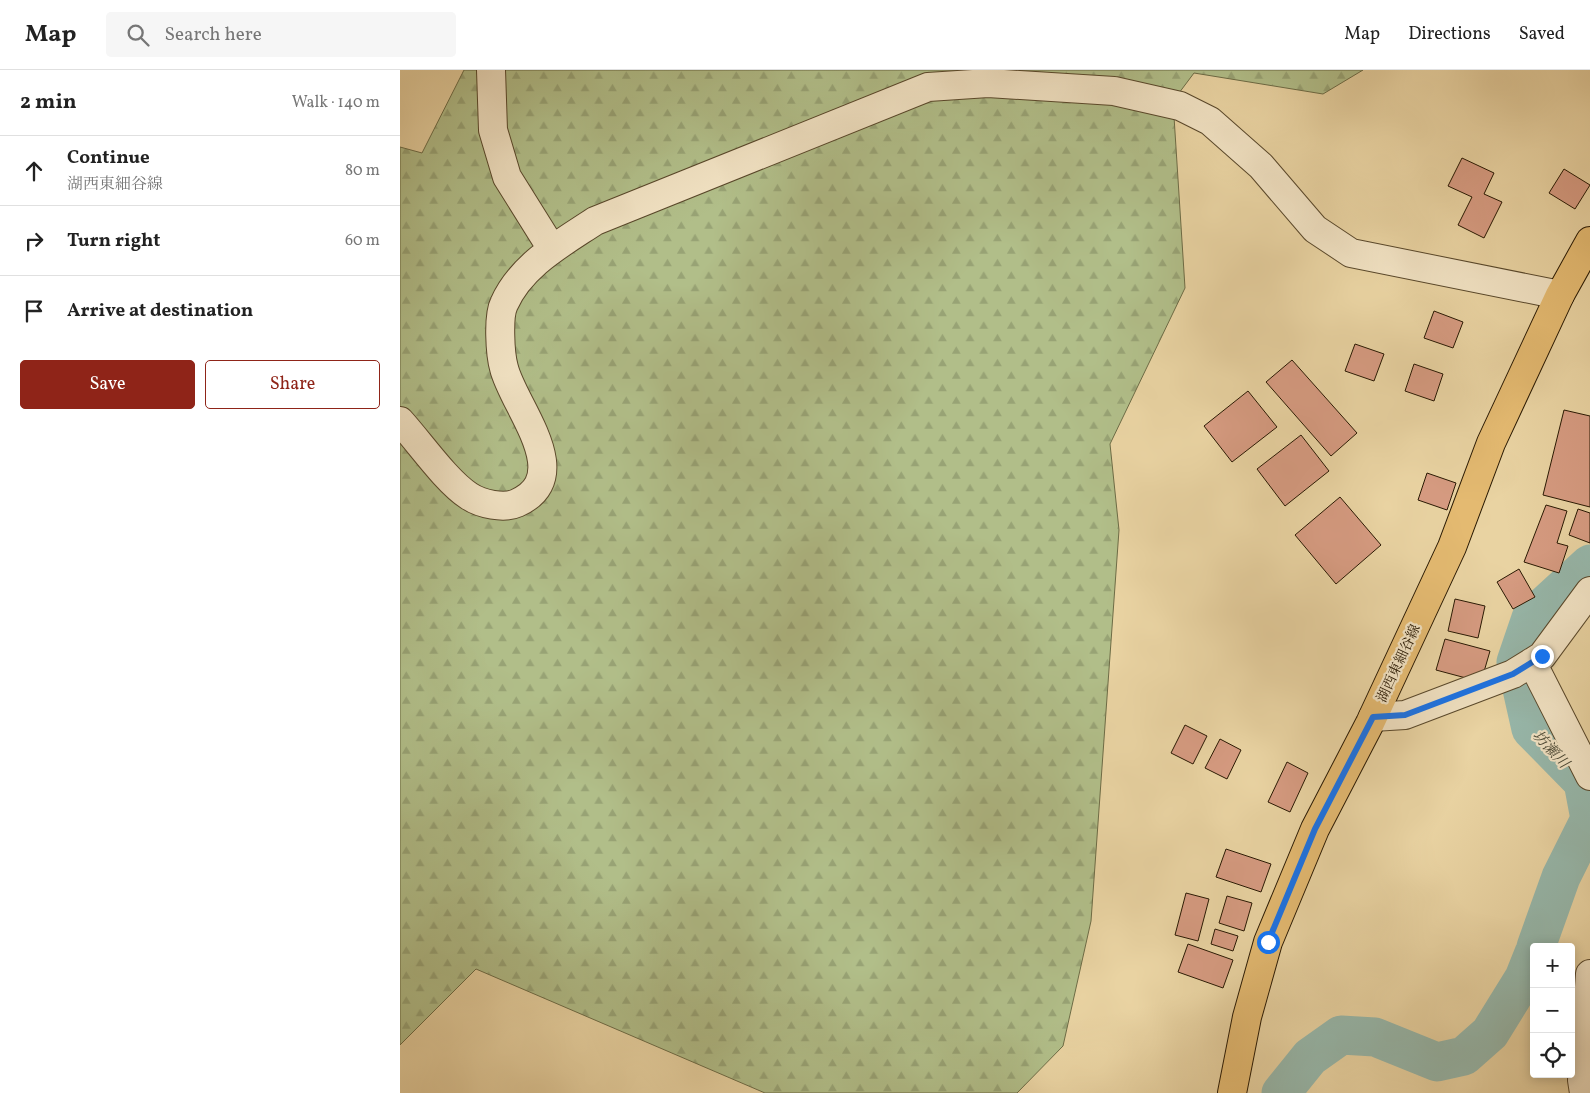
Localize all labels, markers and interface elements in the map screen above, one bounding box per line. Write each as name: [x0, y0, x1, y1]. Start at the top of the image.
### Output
search box: [106, 12, 456, 57]
text: Map: [25, 18, 76, 52]
icon: search: [124, 21, 152, 49]
text: Search here: [164, 22, 262, 48]
text: Map: [1344, 22, 1380, 47]
text: Directions: [1408, 22, 1491, 47]
text: Saved: [1519, 22, 1565, 47]
text: 2 min: [20, 88, 77, 117]
text: Walk · 140 m: [292, 92, 380, 114]
text: Continue: [67, 145, 150, 171]
icon: ahead: [20, 157, 48, 185]
text: 80 m: [345, 160, 380, 182]
text: 湖西東細谷線: [67, 174, 163, 196]
icon: right: [20, 227, 48, 255]
text: Turn right: [67, 228, 160, 254]
text: 60 m: [345, 230, 380, 252]
icon: arrive: [20, 297, 48, 325]
text: Arrive at destination: [67, 298, 253, 324]
button: Save: [20, 360, 195, 409]
button: Share: [205, 360, 380, 409]
street label: 湖西東細谷線: [1373, 622, 1426, 706]
route end: [1531, 645, 1554, 668]
water label: 坊瀬川: [1527, 726, 1574, 775]
route start: [1257, 931, 1280, 954]
map controls: [1530, 943, 1575, 1078]
button: +: [1530, 943, 1575, 988]
button: −: [1530, 988, 1575, 1033]
button: locate: [1530, 1033, 1575, 1078]

